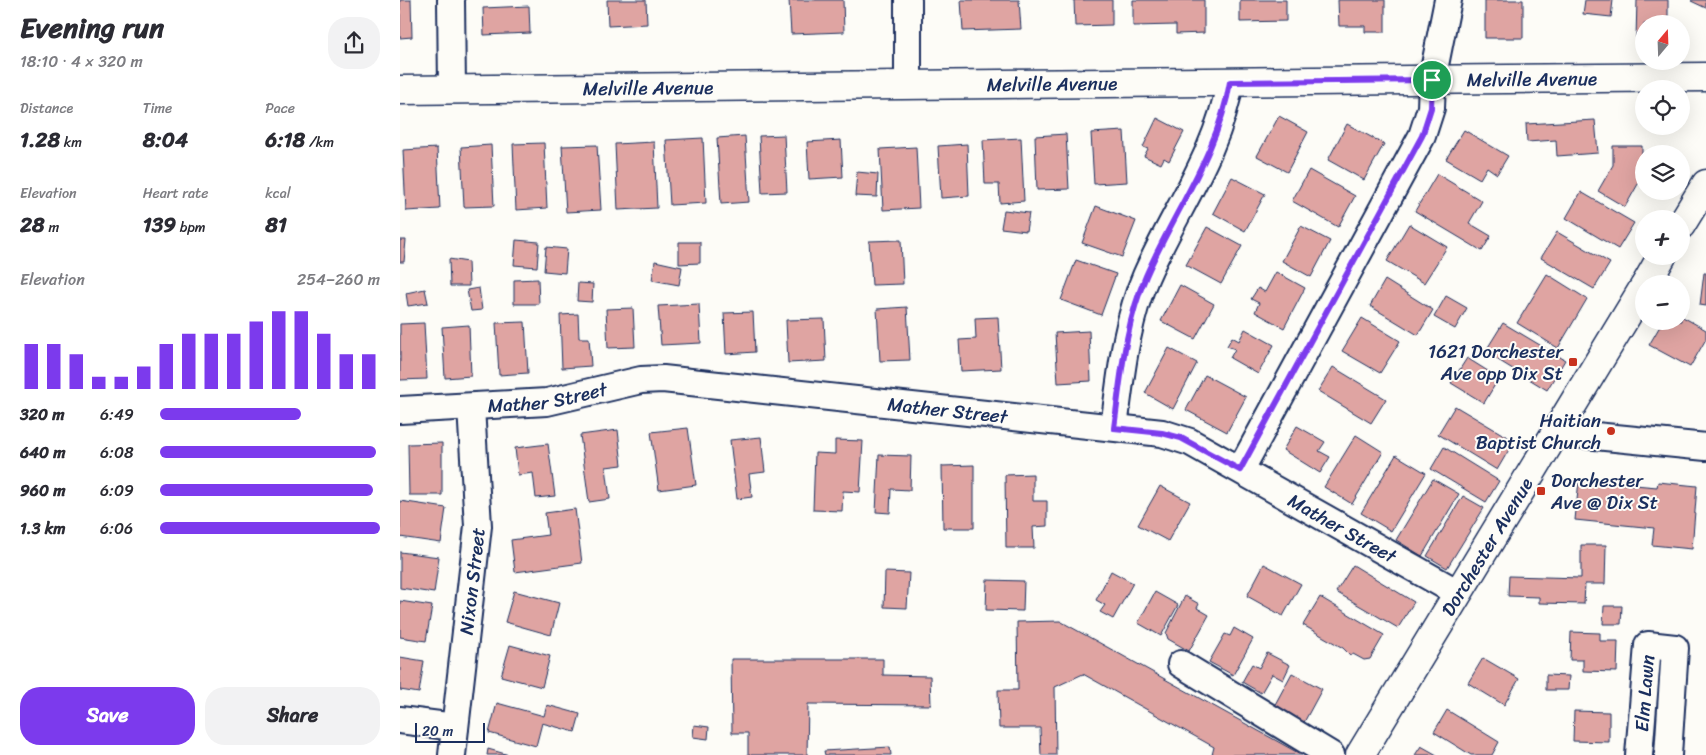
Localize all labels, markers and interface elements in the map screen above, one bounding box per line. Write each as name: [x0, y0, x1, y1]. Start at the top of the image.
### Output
text: Evening run: [20, 3, 164, 52]
north arrow: [1635, 15, 1690, 70]
map controls: [1635, 15, 1690, 330]
button: share: [328, 17, 380, 69]
text: 18:10 · 4 × 320 m: [20, 47, 143, 76]
pin: [1411, 59, 1453, 101]
street label: Melville Avenue: [1467, 62, 1597, 96]
street label: Melville Avenue: [987, 66, 1117, 101]
icon: arrive: [1418, 66, 1446, 94]
street label: Melville Avenue: [583, 70, 713, 105]
button: locate: [1635, 80, 1690, 135]
text: Distance: [20, 96, 73, 121]
text: Time: [143, 96, 172, 121]
text: Pace: [265, 96, 295, 121]
text: 1.28: [20, 121, 60, 159]
text: 8:04: [143, 121, 188, 159]
text: 6:18: [265, 121, 305, 159]
text: km: [60, 130, 82, 155]
text: /km: [305, 130, 334, 155]
button: layers: [1635, 145, 1690, 200]
text: Elevation: [20, 181, 77, 206]
text: Heart rate: [143, 181, 208, 206]
text: kcal: [265, 181, 291, 206]
text: 28: [20, 206, 45, 244]
text: 139: [143, 206, 176, 244]
text: 81: [265, 206, 287, 244]
button: +: [1635, 210, 1690, 265]
text: m: [45, 215, 59, 240]
text: bpm: [176, 215, 206, 240]
text: Elevation: [20, 265, 85, 294]
text: 254–260 m: [297, 265, 380, 294]
button: −: [1635, 275, 1690, 330]
place label: 1621 Dorchester Ave opp Dix St: [1428, 335, 1564, 390]
marker: 1621 Dorchester Ave opp Dix St: [1567, 356, 1579, 368]
street label: Mather Street: [487, 372, 612, 422]
street label: Mather Street: [886, 387, 1011, 433]
text: 320 m: [20, 400, 65, 429]
text: 6:49: [100, 400, 134, 429]
place label: Haitian Baptist Church: [1476, 404, 1601, 459]
marker: Haitian Baptist Church: [1605, 425, 1617, 437]
text: 640 m: [20, 438, 66, 467]
text: 6:08: [100, 438, 134, 467]
place label: Dorchester Ave @ Dix St: [1550, 464, 1658, 519]
street label: Dorchester Avenue: [1432, 470, 1542, 622]
text: 960 m: [20, 476, 65, 505]
text: 6:09: [100, 476, 134, 505]
street label: Mather Street: [1282, 484, 1404, 572]
marker: Dorchester Ave @ Dix St: [1535, 485, 1547, 497]
text: 1.3 km: [20, 514, 65, 543]
text: 6:06: [100, 514, 133, 543]
street label: Nixon Street: [449, 526, 494, 636]
street label: Elm Lawn: [1624, 653, 1664, 733]
button: Save: [20, 687, 195, 745]
button: Share: [205, 687, 380, 745]
text: 20 m: [422, 719, 453, 744]
scale bar: [415, 720, 485, 743]

